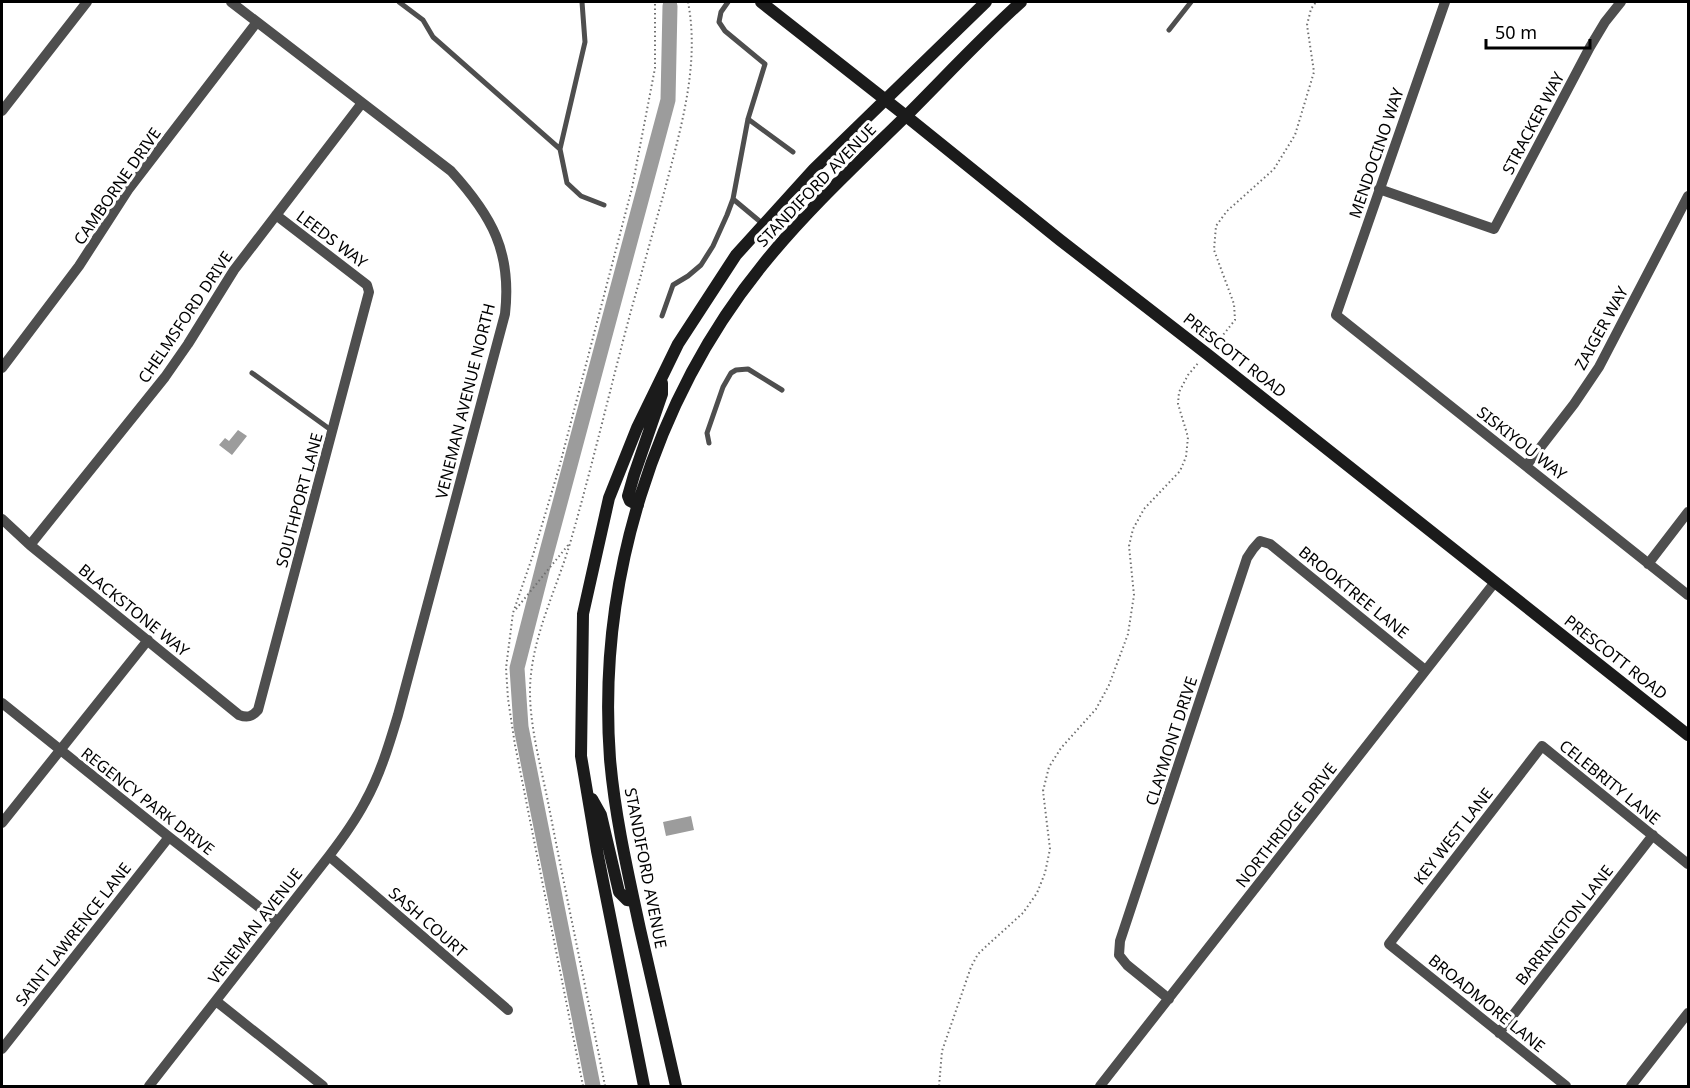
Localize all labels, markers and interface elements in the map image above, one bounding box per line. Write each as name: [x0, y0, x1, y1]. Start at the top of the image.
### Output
scale bar: [1486, 12, 1590, 50]
text: 50 m: [1495, 20, 1537, 44]
street label: STRACKER WAY: [1497, 67, 1570, 178]
street label: MENDOCINO WAY: [1343, 84, 1409, 221]
street label: STANDIFORD AVENUE: [751, 119, 881, 251]
street label: CAMBORNE DRIVE: [68, 123, 166, 249]
street label: LEEDS WAY: [292, 205, 373, 273]
street label: CHELMSFORD DRIVE: [133, 247, 237, 387]
street label: ZAIGER WAY: [1569, 282, 1633, 374]
street label: VENEMAN AVENUE NORTH: [430, 301, 500, 501]
street label: PRESCOTT ROAD: [1179, 308, 1291, 402]
street label: SISKIYOU WAY: [1473, 401, 1572, 485]
street label: SOUTHPORT LANE: [270, 430, 328, 570]
street label: BROOKTREE LANE: [1294, 541, 1414, 643]
street label: BLACKSTONE WAY: [74, 559, 195, 662]
street label: PRESCOTT ROAD: [1560, 610, 1672, 704]
street label: CLAYMONT DRIVE: [1140, 674, 1202, 808]
street label: CELEBRITY LANE: [1555, 734, 1665, 830]
street label: REGENCY PARK DRIVE: [77, 742, 219, 860]
street label: NORTHRIDGE DRIVE: [1230, 758, 1342, 892]
street label: KEY WEST LANE: [1408, 783, 1498, 889]
street label: STANDIFORD AVENUE: [620, 786, 672, 950]
street label: SAINT LAWRENCE LANE: [10, 858, 136, 1010]
street label: BARRINGTON LANE: [1510, 860, 1618, 990]
street label: VENEMAN AVENUE: [203, 863, 307, 989]
street label: SASH COURT: [384, 882, 472, 962]
street label: BROADMORE LANE: [1424, 949, 1550, 1057]

